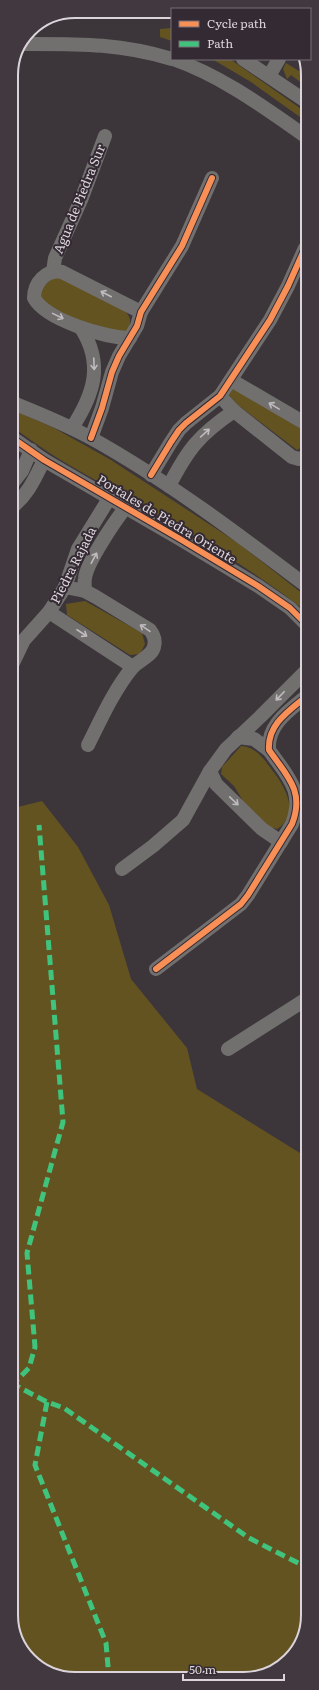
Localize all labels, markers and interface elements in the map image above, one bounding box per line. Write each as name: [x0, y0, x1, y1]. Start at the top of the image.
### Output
legend: [171, 8, 311, 60]
text: Cycle path: [207, 14, 267, 32]
text: Path: [207, 34, 233, 52]
street label: Agua de Piedra Sur: [48, 140, 109, 256]
one-way arrow: [100, 290, 112, 298]
one-way arrow: [51, 313, 63, 320]
one-way arrow: [90, 357, 98, 370]
one-way arrow: [268, 401, 280, 409]
one-way arrow: [200, 428, 210, 438]
street label: Portales de Piedra Oriente: [94, 469, 241, 568]
street label: Piedra Rajada: [45, 523, 100, 607]
one-way arrow: [91, 552, 98, 564]
one-way arrow: [140, 624, 151, 632]
one-way arrow: [76, 629, 87, 637]
one-way arrow: [275, 691, 285, 701]
one-way arrow: [229, 796, 239, 806]
scale bar: [183, 1656, 284, 1682]
text: 50 m: [189, 1660, 216, 1678]

